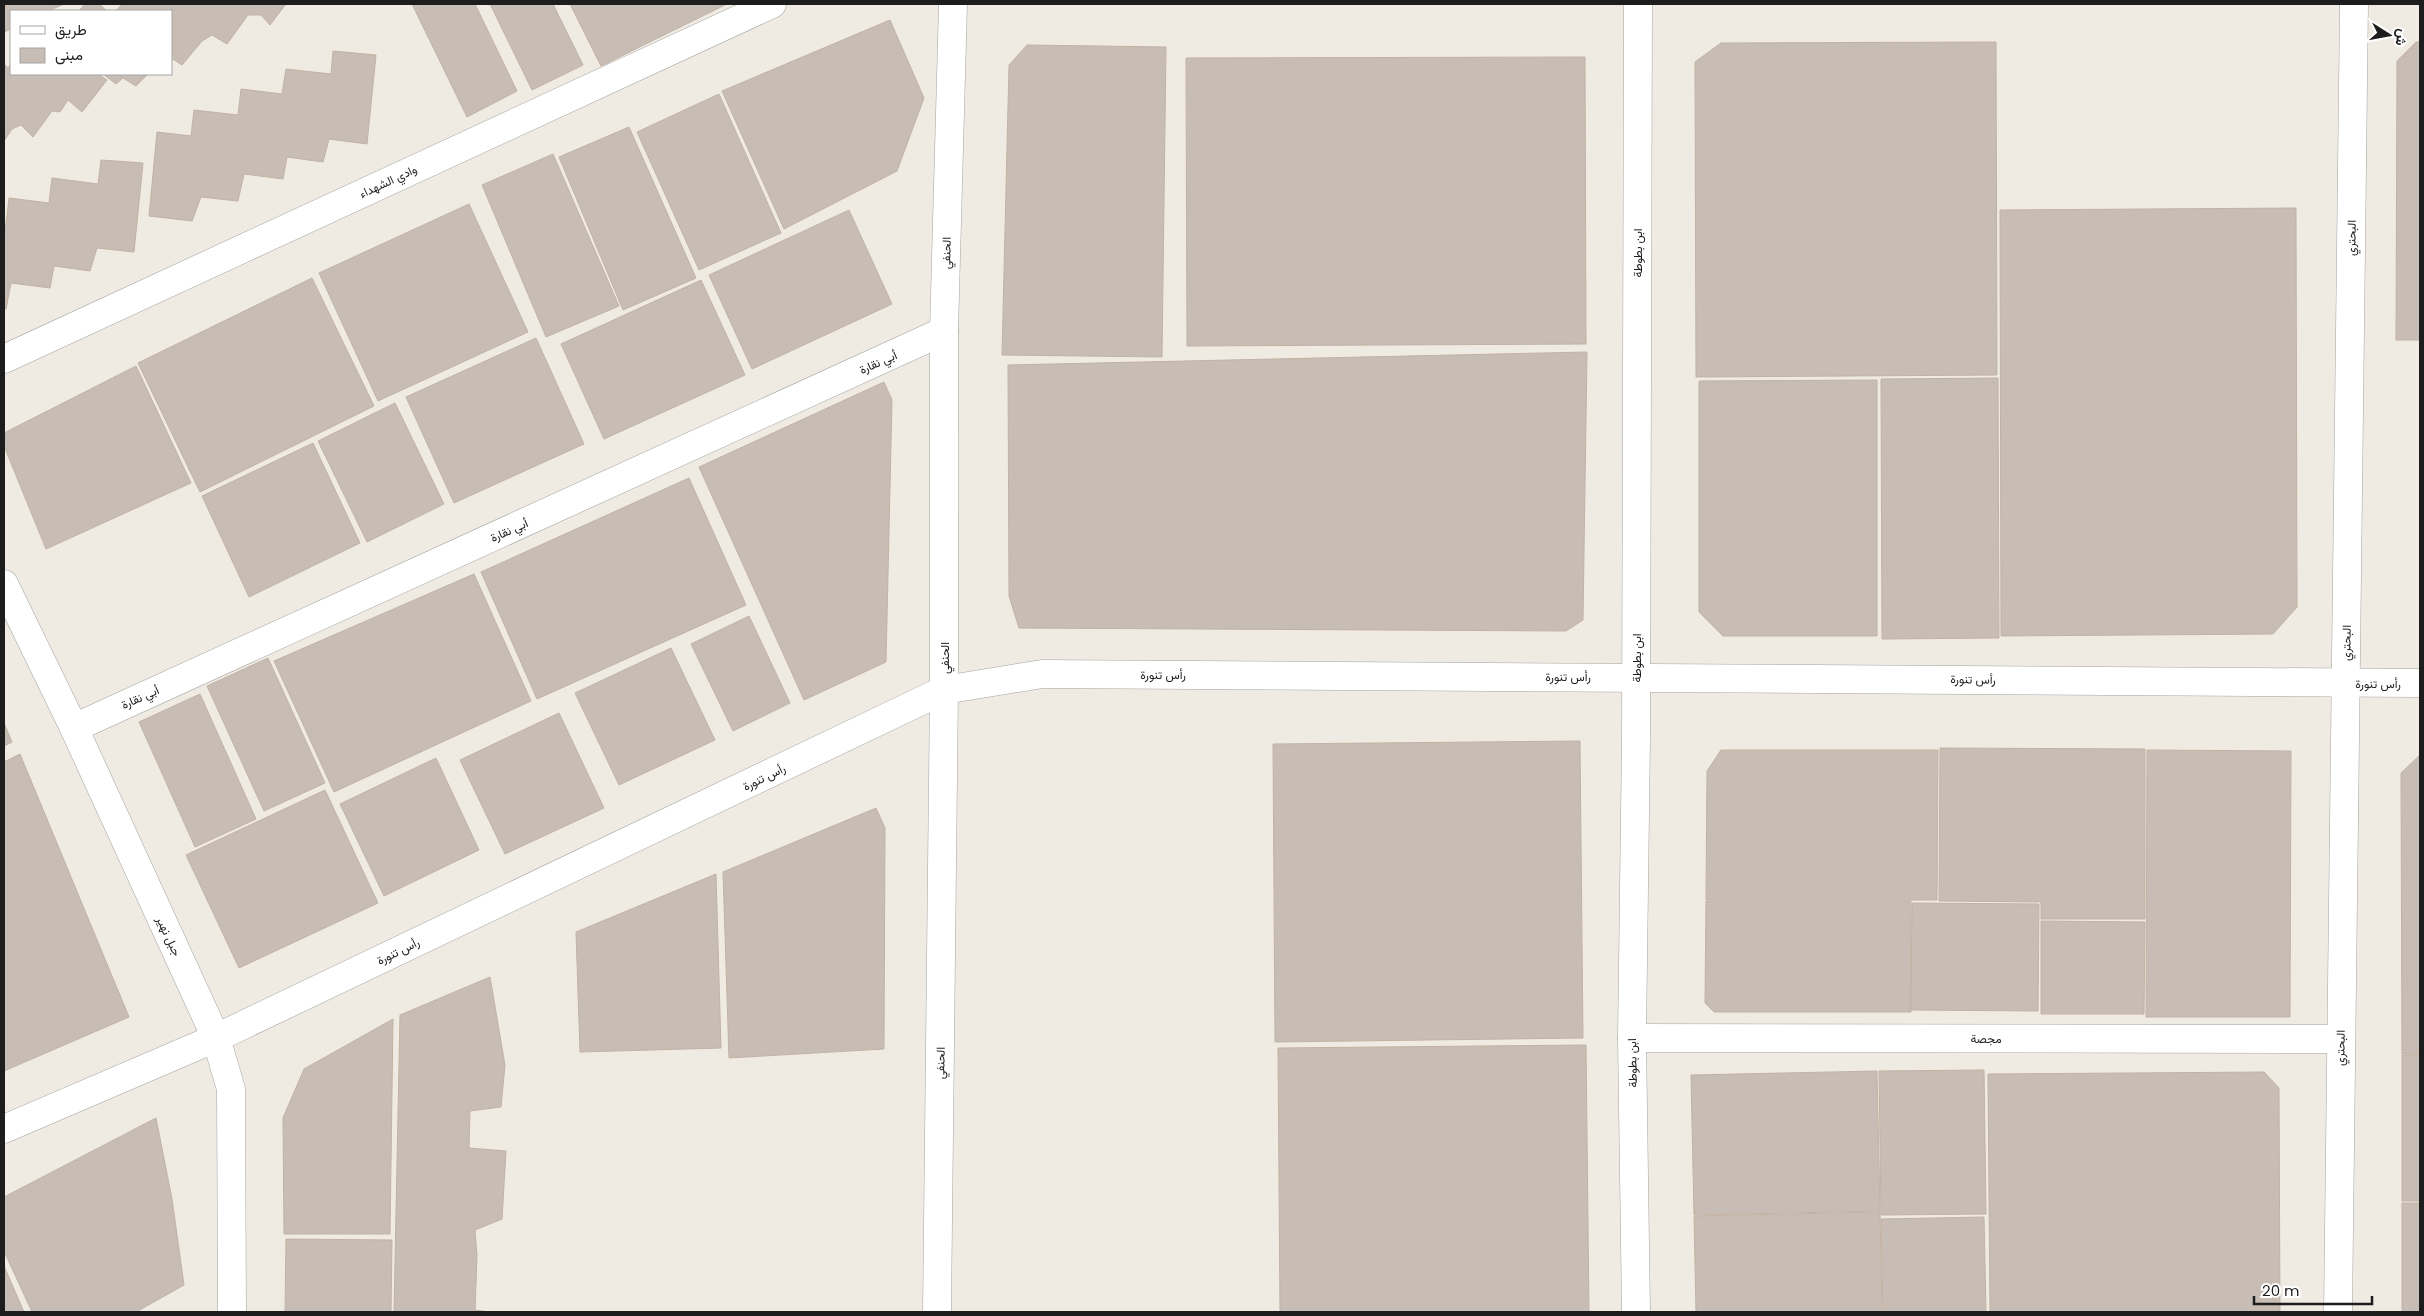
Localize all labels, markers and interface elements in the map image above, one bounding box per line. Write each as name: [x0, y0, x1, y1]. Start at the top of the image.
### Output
legend: [10, 10, 172, 75]
north arrow: [2364, 10, 2414, 60]
text: طريق: [55, 19, 87, 40]
text: ش: [2390, 27, 2413, 48]
text: مبنى: [55, 44, 83, 65]
street label: وادي الشهداء: [356, 160, 420, 204]
street label: البحتري: [2342, 220, 2362, 256]
street label: ابن بطوطة: [1629, 228, 1646, 278]
street label: الحنفي: [937, 237, 957, 269]
street label: أبي نقارة: [856, 346, 901, 380]
street label: أبي نقارة: [487, 514, 532, 548]
street label: البحتري: [2337, 625, 2357, 661]
street label: ابن بطوطة: [1628, 633, 1645, 683]
street label: الحنفي: [936, 642, 955, 674]
street label: رأس تنورة: [1140, 666, 1186, 683]
street label: رأس تنورة: [1545, 668, 1591, 685]
street label: رأس تنورة: [1950, 670, 1996, 688]
street label: رأس تنورة: [2355, 675, 2401, 692]
street label: أبي نقارة: [118, 681, 163, 715]
street label: رأس تنورة: [740, 759, 788, 795]
street label: جبل نهير: [152, 912, 186, 959]
street label: رأس تنورة: [374, 933, 422, 969]
street label: مجصة: [1970, 1030, 2002, 1047]
street label: البحتري: [2331, 1030, 2351, 1066]
street label: ابن بطوطة: [1623, 1038, 1641, 1088]
street label: الحنفي: [931, 1047, 951, 1079]
scale bar: [2254, 1274, 2372, 1306]
text: 20 m: [2262, 1280, 2300, 1301]

